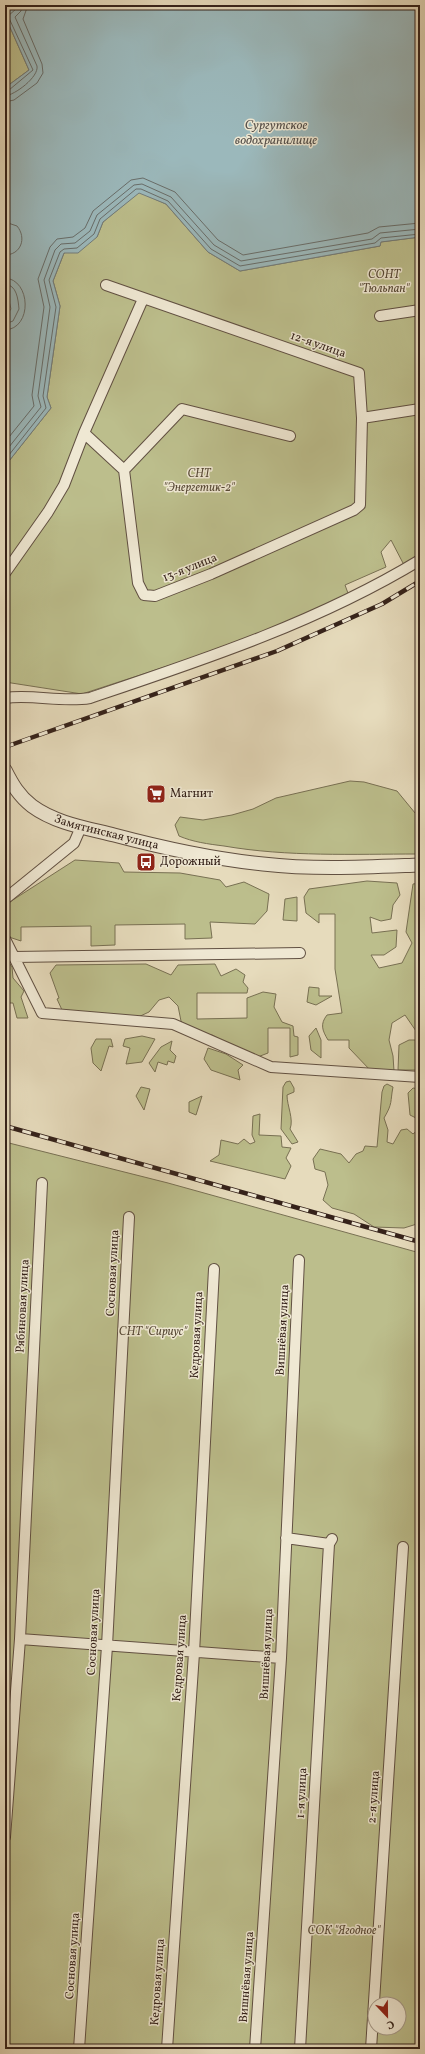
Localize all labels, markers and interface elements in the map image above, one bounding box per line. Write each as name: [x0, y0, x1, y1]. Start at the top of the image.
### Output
water label: Сургутское водохранилище: [235, 117, 317, 150]
park label: СОНТ "Тюльпан": [358, 267, 411, 297]
street label: 12-я улица: [288, 328, 348, 362]
park label: СHТ "Энергетик-2": [163, 466, 236, 496]
street label: 13-я улица: [160, 550, 220, 586]
supermarket icon: Магнит: [145, 783, 167, 805]
place label: Магнит: [170, 786, 213, 802]
street label: Замятинская улица: [52, 811, 160, 854]
bus stop icon: Дорожный: [135, 851, 157, 873]
place label: Дорожный: [160, 854, 221, 870]
street label: Сосновая улица: [103, 1229, 123, 1317]
street label: Рябиновая улица: [13, 1259, 33, 1353]
street label: Вишнёвая улица: [273, 1284, 293, 1376]
street label: Кедровая улица: [187, 1291, 207, 1379]
park label: СНТ "Сириус": [119, 1324, 188, 1340]
street label: Сосновая улица: [84, 1588, 104, 1676]
street label: Вишнёвая улица: [257, 1608, 277, 1700]
street label: Кедровая улица: [169, 1614, 191, 1702]
street label: 1-я улица: [293, 1767, 311, 1819]
street label: 2-я улица: [364, 1770, 384, 1824]
street label: Сосновая улица: [62, 1912, 84, 2000]
park label: СОК "Ягодное": [308, 1923, 381, 1939]
street label: Вишнёвая улица: [236, 1931, 258, 2023]
street label: Кедровая улица: [147, 1938, 169, 2026]
north arrow: [367, 1996, 407, 2036]
text: С: [384, 2016, 396, 2032]

